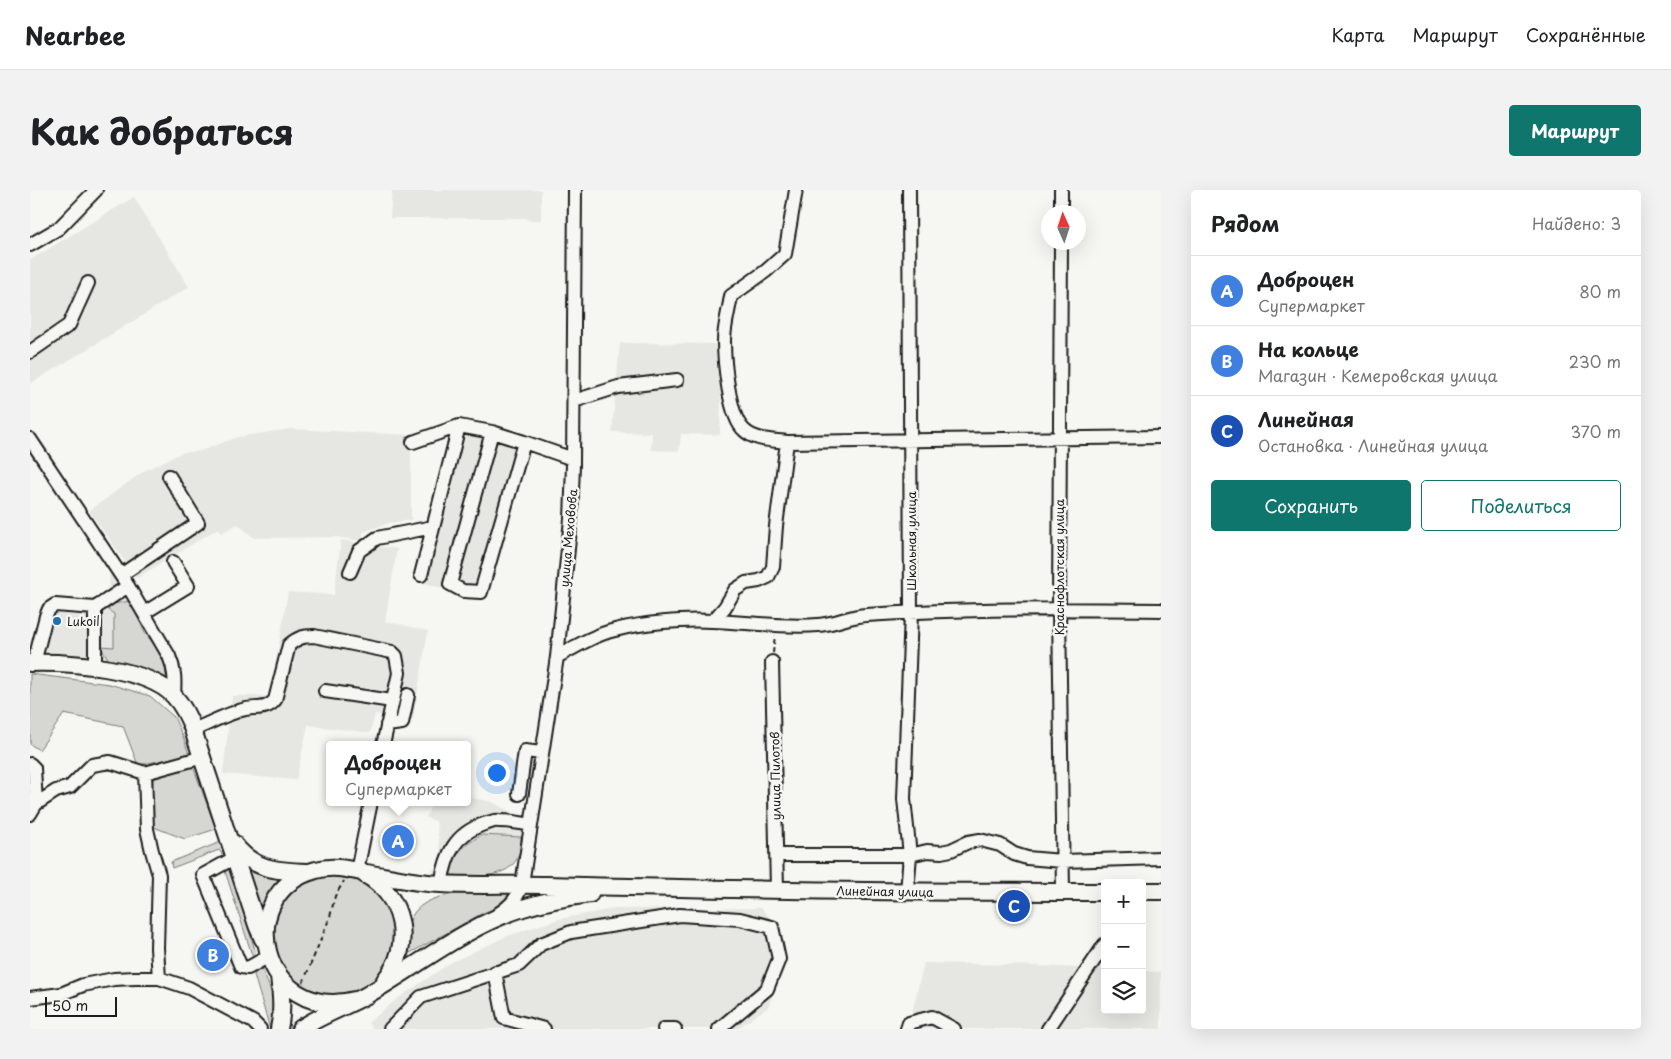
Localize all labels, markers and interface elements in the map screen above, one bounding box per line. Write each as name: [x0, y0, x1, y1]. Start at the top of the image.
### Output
text: Nearbee: [25, 17, 126, 53]
text: Карта: [1332, 21, 1384, 48]
text: Маршрут: [1412, 21, 1498, 48]
text: Сохранённые: [1526, 21, 1646, 48]
text: Как добраться: [30, 104, 294, 157]
button: Маршрут: [1509, 105, 1641, 156]
north arrow: [1041, 205, 1086, 250]
text: Рядом: [1211, 207, 1279, 239]
text: Найдено: 3: [1532, 211, 1621, 235]
text: Доброцен: [1258, 265, 1354, 293]
text: A: [1221, 279, 1233, 303]
text: 80 m: [1579, 279, 1621, 303]
text: Супермаркет: [1258, 293, 1365, 317]
text: На кольце: [1258, 335, 1359, 363]
text: B: [1222, 349, 1232, 373]
text: 230 m: [1569, 349, 1621, 373]
text: Магазин · Кемеровская улица: [1258, 363, 1498, 387]
text: Линейная: [1258, 405, 1354, 433]
text: C: [1221, 419, 1233, 443]
text: 370 m: [1571, 419, 1621, 443]
text: Остановка · Линейная улица: [1258, 433, 1488, 457]
button: Сохранить: [1211, 480, 1411, 531]
button: Поделиться: [1421, 480, 1621, 531]
street label: улица Меховова: [555, 488, 581, 588]
street label: Школьная улица: [902, 491, 920, 591]
street label: Краснофлотская улица: [1050, 498, 1068, 635]
place label: Lukoil: [67, 612, 100, 630]
marker: Lukoil: [51, 615, 63, 627]
street label: улица Пилотов: [765, 731, 785, 820]
popup: [326, 741, 471, 806]
text: Доброцен: [345, 748, 442, 776]
your location: [484, 760, 510, 786]
text: Супермаркет: [345, 776, 452, 800]
pin: A: [382, 822, 414, 860]
map controls: [1101, 879, 1146, 1014]
button: +: [1101, 879, 1146, 924]
street label: Линейная улица: [836, 881, 934, 901]
pin: C: [998, 887, 1030, 925]
button: −: [1101, 924, 1146, 969]
pin: B: [197, 936, 229, 974]
button: layers: [1101, 969, 1146, 1014]
scale bar: [45, 994, 118, 1017]
text: 50 m: [52, 995, 88, 1016]

